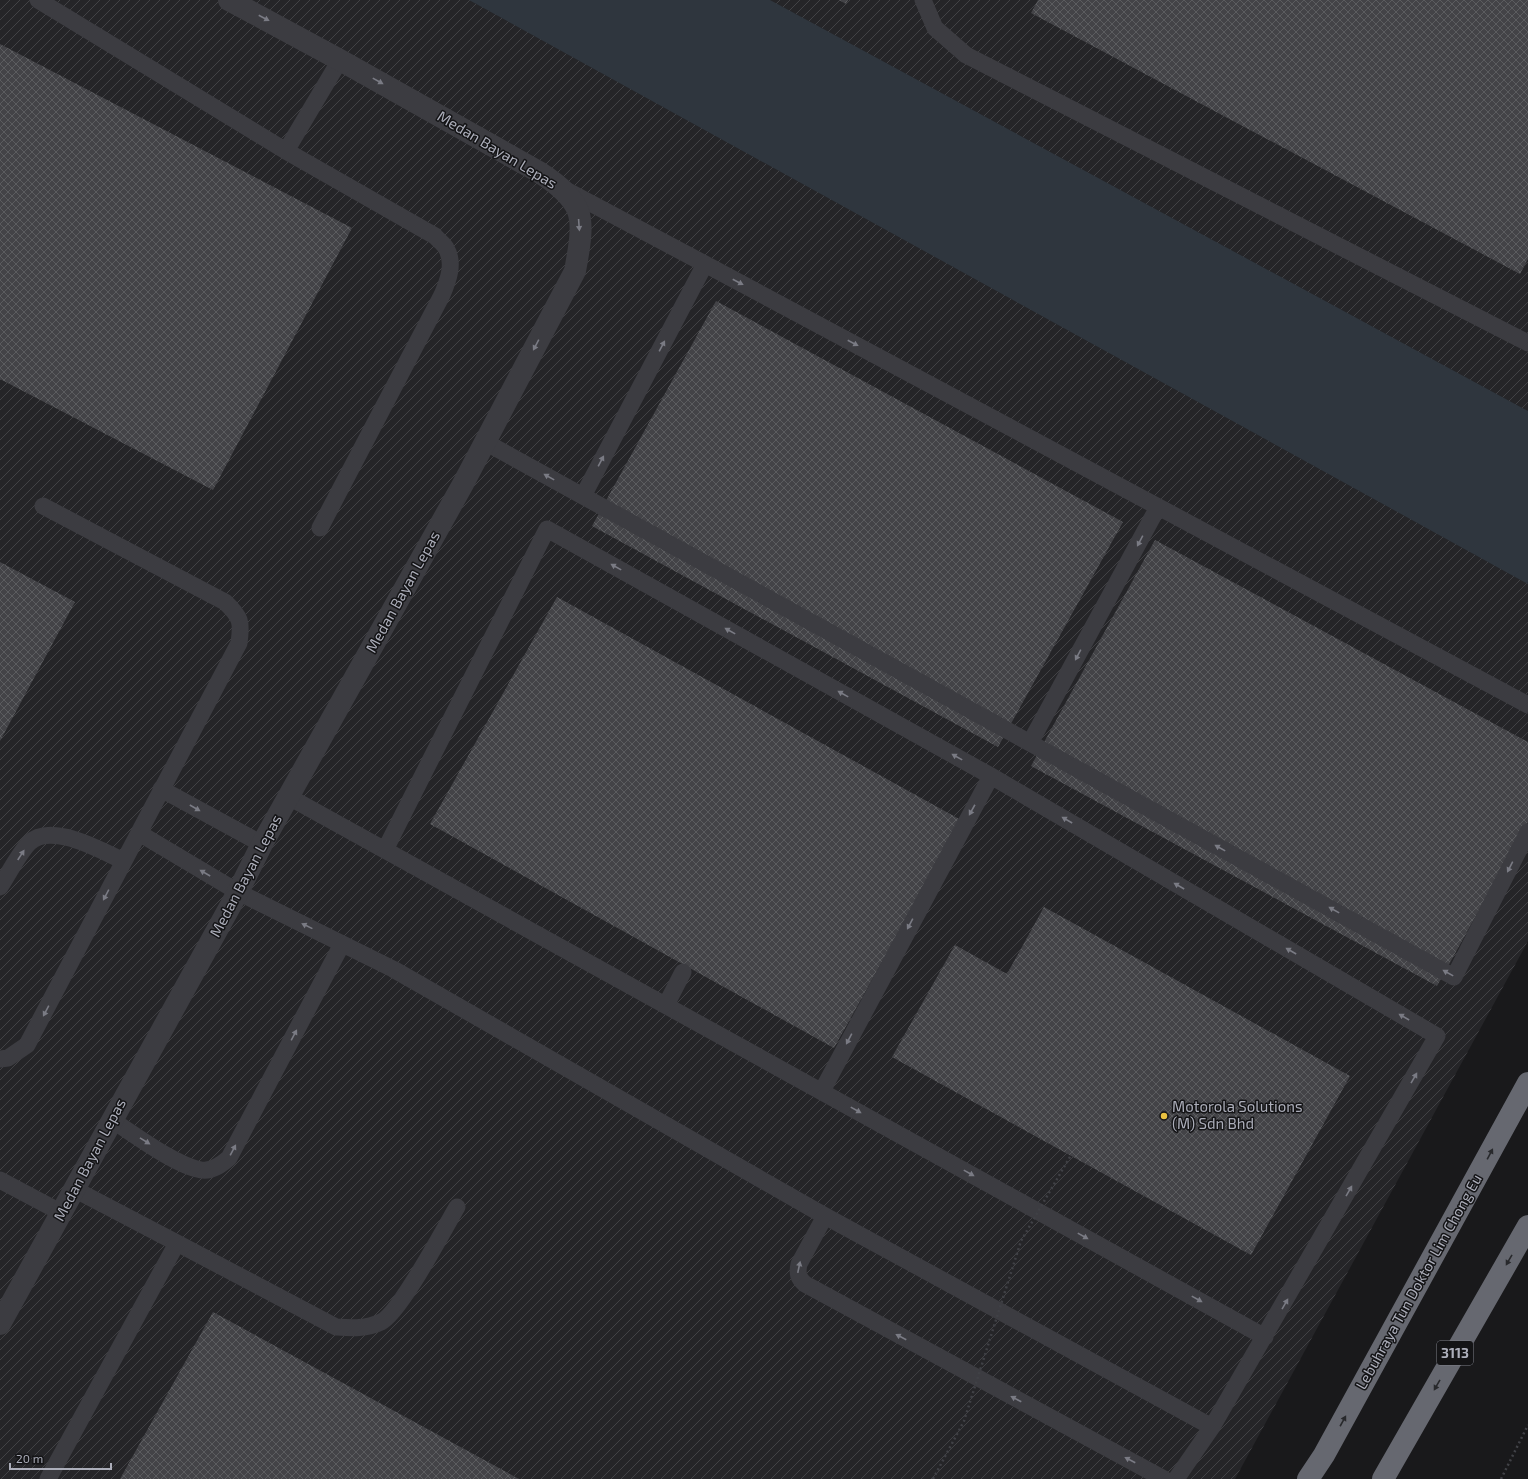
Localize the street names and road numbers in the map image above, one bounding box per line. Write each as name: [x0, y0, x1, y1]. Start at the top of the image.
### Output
street label: Medan Bayan Lepas: [435, 106, 560, 192]
street label: Medan Bayan Lepas: [361, 528, 443, 655]
street label: Medan Bayan Lepas: [205, 811, 285, 940]
street label: Medan Bayan Lepas: [49, 1095, 129, 1224]
street label: Lebuhraya Tun Doktor Lim Chong Eu: [1351, 1171, 1485, 1392]
road number: 3113: [1437, 1341, 1473, 1365]

